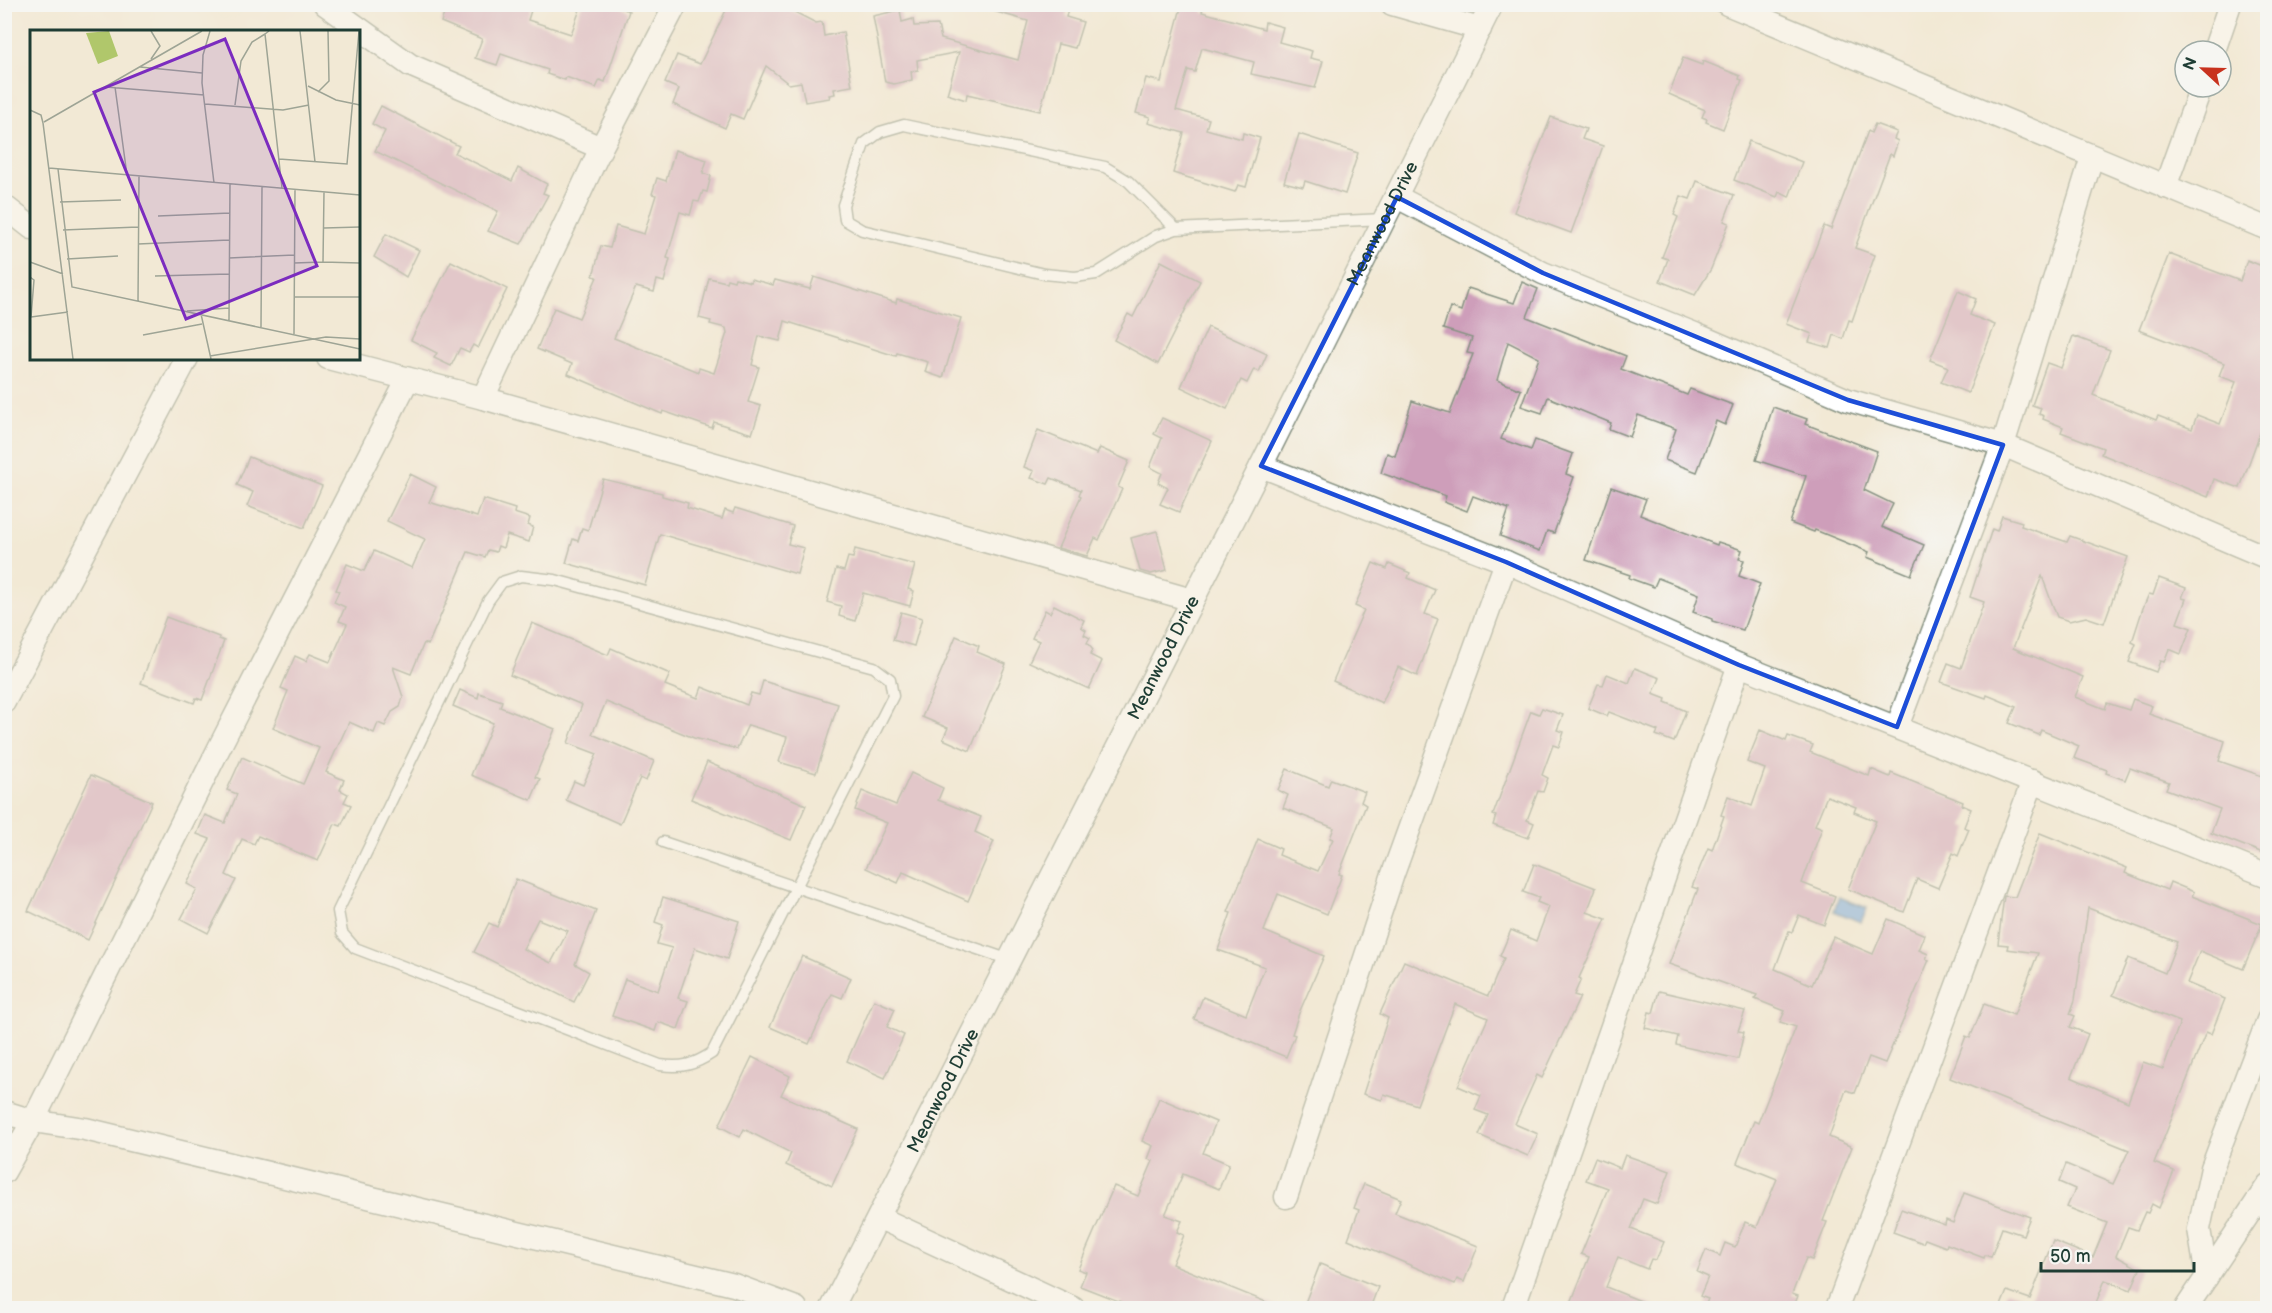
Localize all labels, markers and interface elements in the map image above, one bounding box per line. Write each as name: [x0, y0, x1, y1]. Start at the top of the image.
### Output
inset map: [30, 30, 360, 360]
north arrow: [2173, 39, 2233, 99]
text: N: [2179, 55, 2202, 73]
street label: Meanwood Drive: [1342, 158, 1422, 289]
street label: Meanwood Drive: [1123, 592, 1204, 723]
street label: Meanwood Drive: [902, 1025, 983, 1156]
scale bar: [2041, 1235, 2194, 1273]
text: 50 m: [2050, 1246, 2091, 1267]

